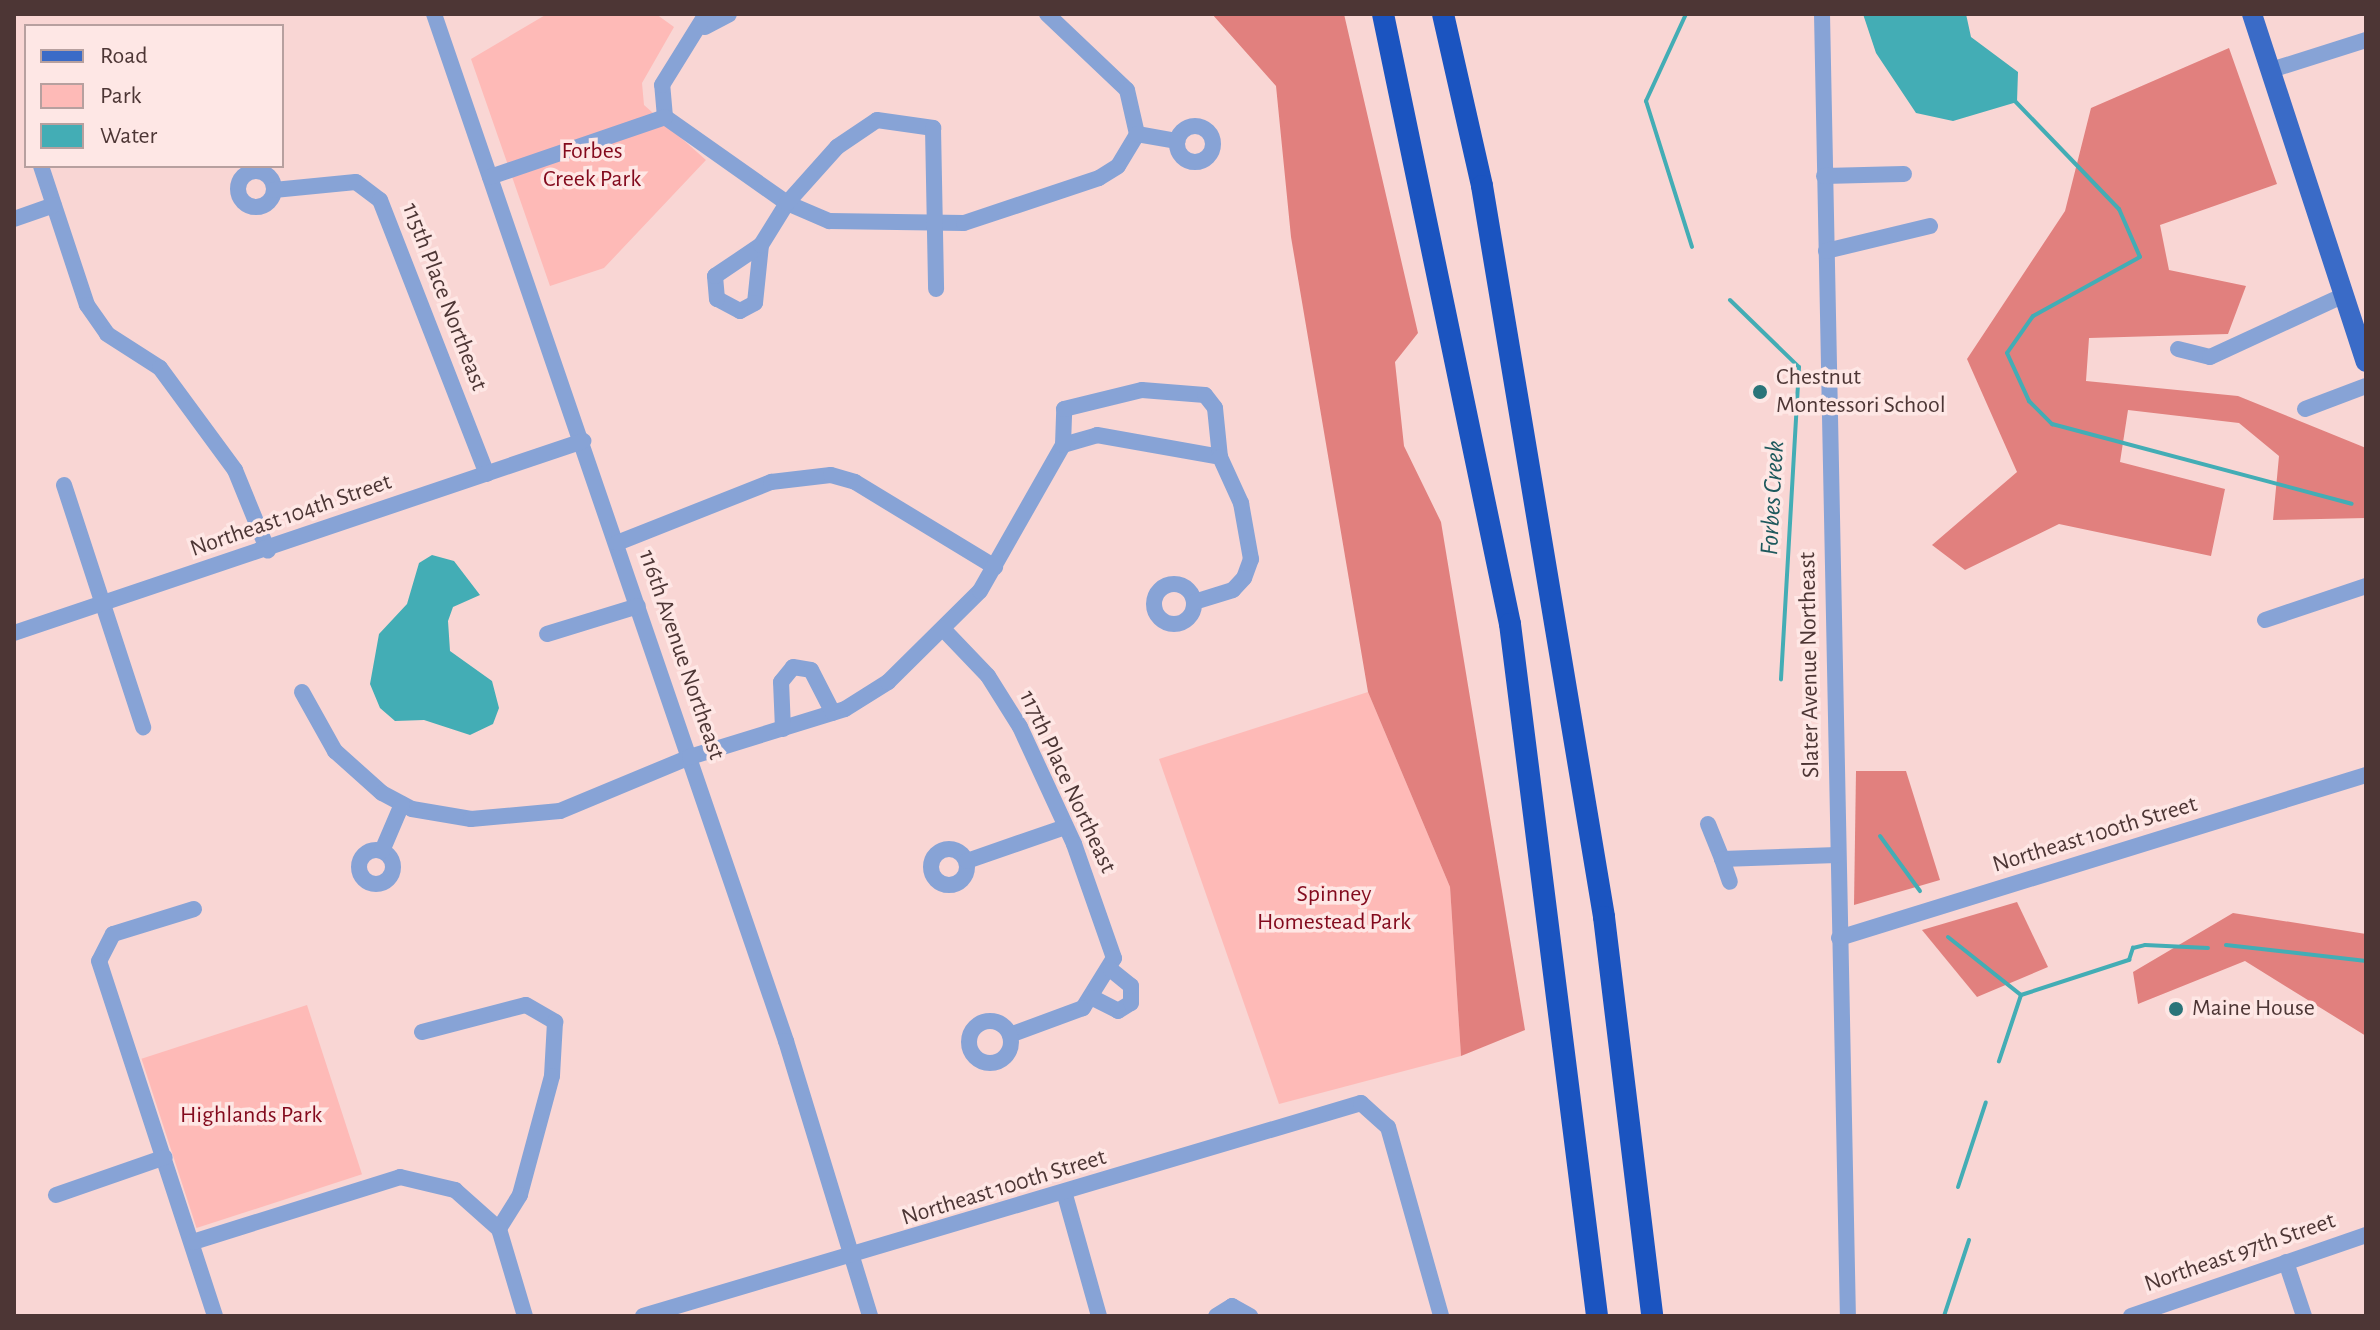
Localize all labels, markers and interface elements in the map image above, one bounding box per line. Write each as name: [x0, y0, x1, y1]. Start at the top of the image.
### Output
legend: [24, 24, 284, 168]
text: Road: [100, 44, 148, 68]
text: Park: [100, 84, 141, 108]
text: Water: [100, 124, 157, 148]
park label: Forbes Creek Park: [543, 138, 641, 194]
street label: 115th Place Northeast: [395, 199, 493, 395]
place label: Chestnut Montessori School: [1776, 364, 1946, 420]
marker: Chestnut Montessori School: [1751, 383, 1769, 401]
water label: Forbes Creek: [1754, 440, 1792, 556]
street label: Northeast 104th Street: [187, 468, 395, 564]
street label: 116th Avenue Northeast: [632, 546, 730, 764]
street label: Slater Avenue Northeast: [1794, 552, 1826, 778]
street label: 117th Place Northeast: [1012, 686, 1122, 878]
street label: Northeast 100th Street: [1989, 790, 2201, 880]
park label: Spinney Homestead Park: [1257, 881, 1411, 937]
place label: Maine House: [2192, 995, 2315, 1023]
marker: Maine House: [2167, 1000, 2185, 1018]
park label: Highlands Park: [180, 1102, 322, 1130]
street label: Northeast 100th Street: [898, 1143, 1110, 1233]
street label: Northeast 97th Street: [2141, 1207, 2339, 1299]

